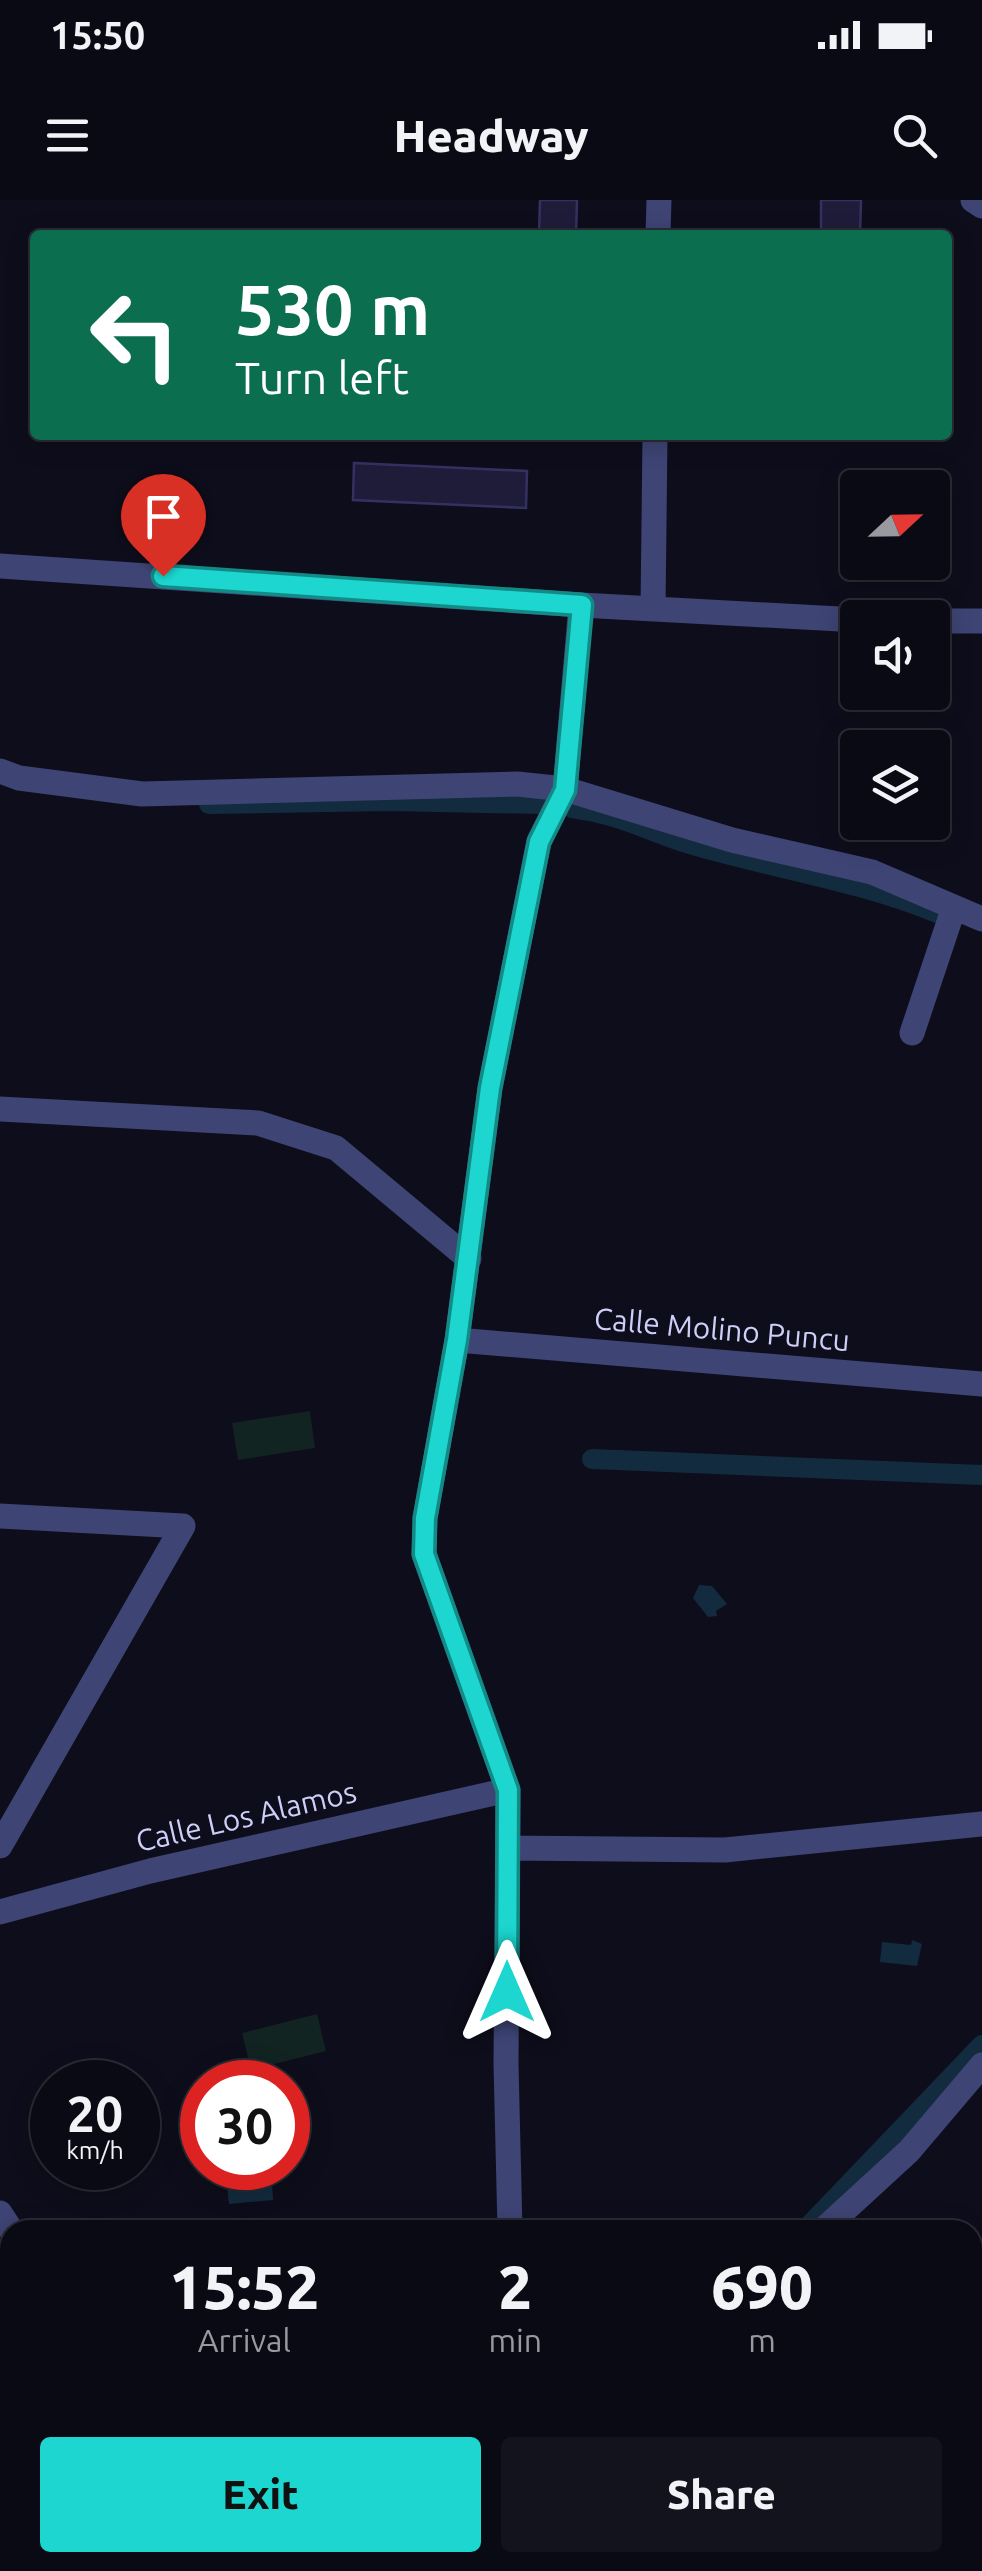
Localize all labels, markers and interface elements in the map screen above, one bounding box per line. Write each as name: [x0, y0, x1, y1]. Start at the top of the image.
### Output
text: 15:50: [50, 14, 145, 56]
icon: menu: [40, 108, 95, 163]
icon: search: [887, 108, 942, 163]
text: Headway: [393, 110, 589, 161]
icon: left: [70, 270, 200, 400]
text: 530 m: [235, 270, 430, 348]
text: Turn left: [235, 352, 409, 403]
north arrow: [840, 470, 950, 580]
map controls: [840, 470, 950, 840]
pin: [121, 474, 206, 577]
icon: arrive: [136, 489, 191, 544]
button: sound: [840, 600, 950, 710]
button: layers: [840, 730, 950, 840]
street label: Calle Molino Puncu: [593, 1301, 851, 1357]
street label: Calle Los Alamos: [133, 1774, 359, 1858]
position arrow: [455, 1940, 559, 2044]
speed limit sign: 30: [180, 2060, 310, 2190]
text: 20: [67, 2085, 123, 2141]
text: km/h: [66, 2136, 124, 2164]
text: 15:52: [169, 2253, 319, 2320]
text: 2: [498, 2253, 532, 2320]
text: 690: [711, 2253, 813, 2320]
text: Arrival: [198, 2322, 291, 2358]
text: min: [488, 2322, 542, 2358]
text: m: [748, 2322, 776, 2358]
button: Exit: [40, 2437, 481, 2552]
button: Share: [501, 2437, 942, 2552]

